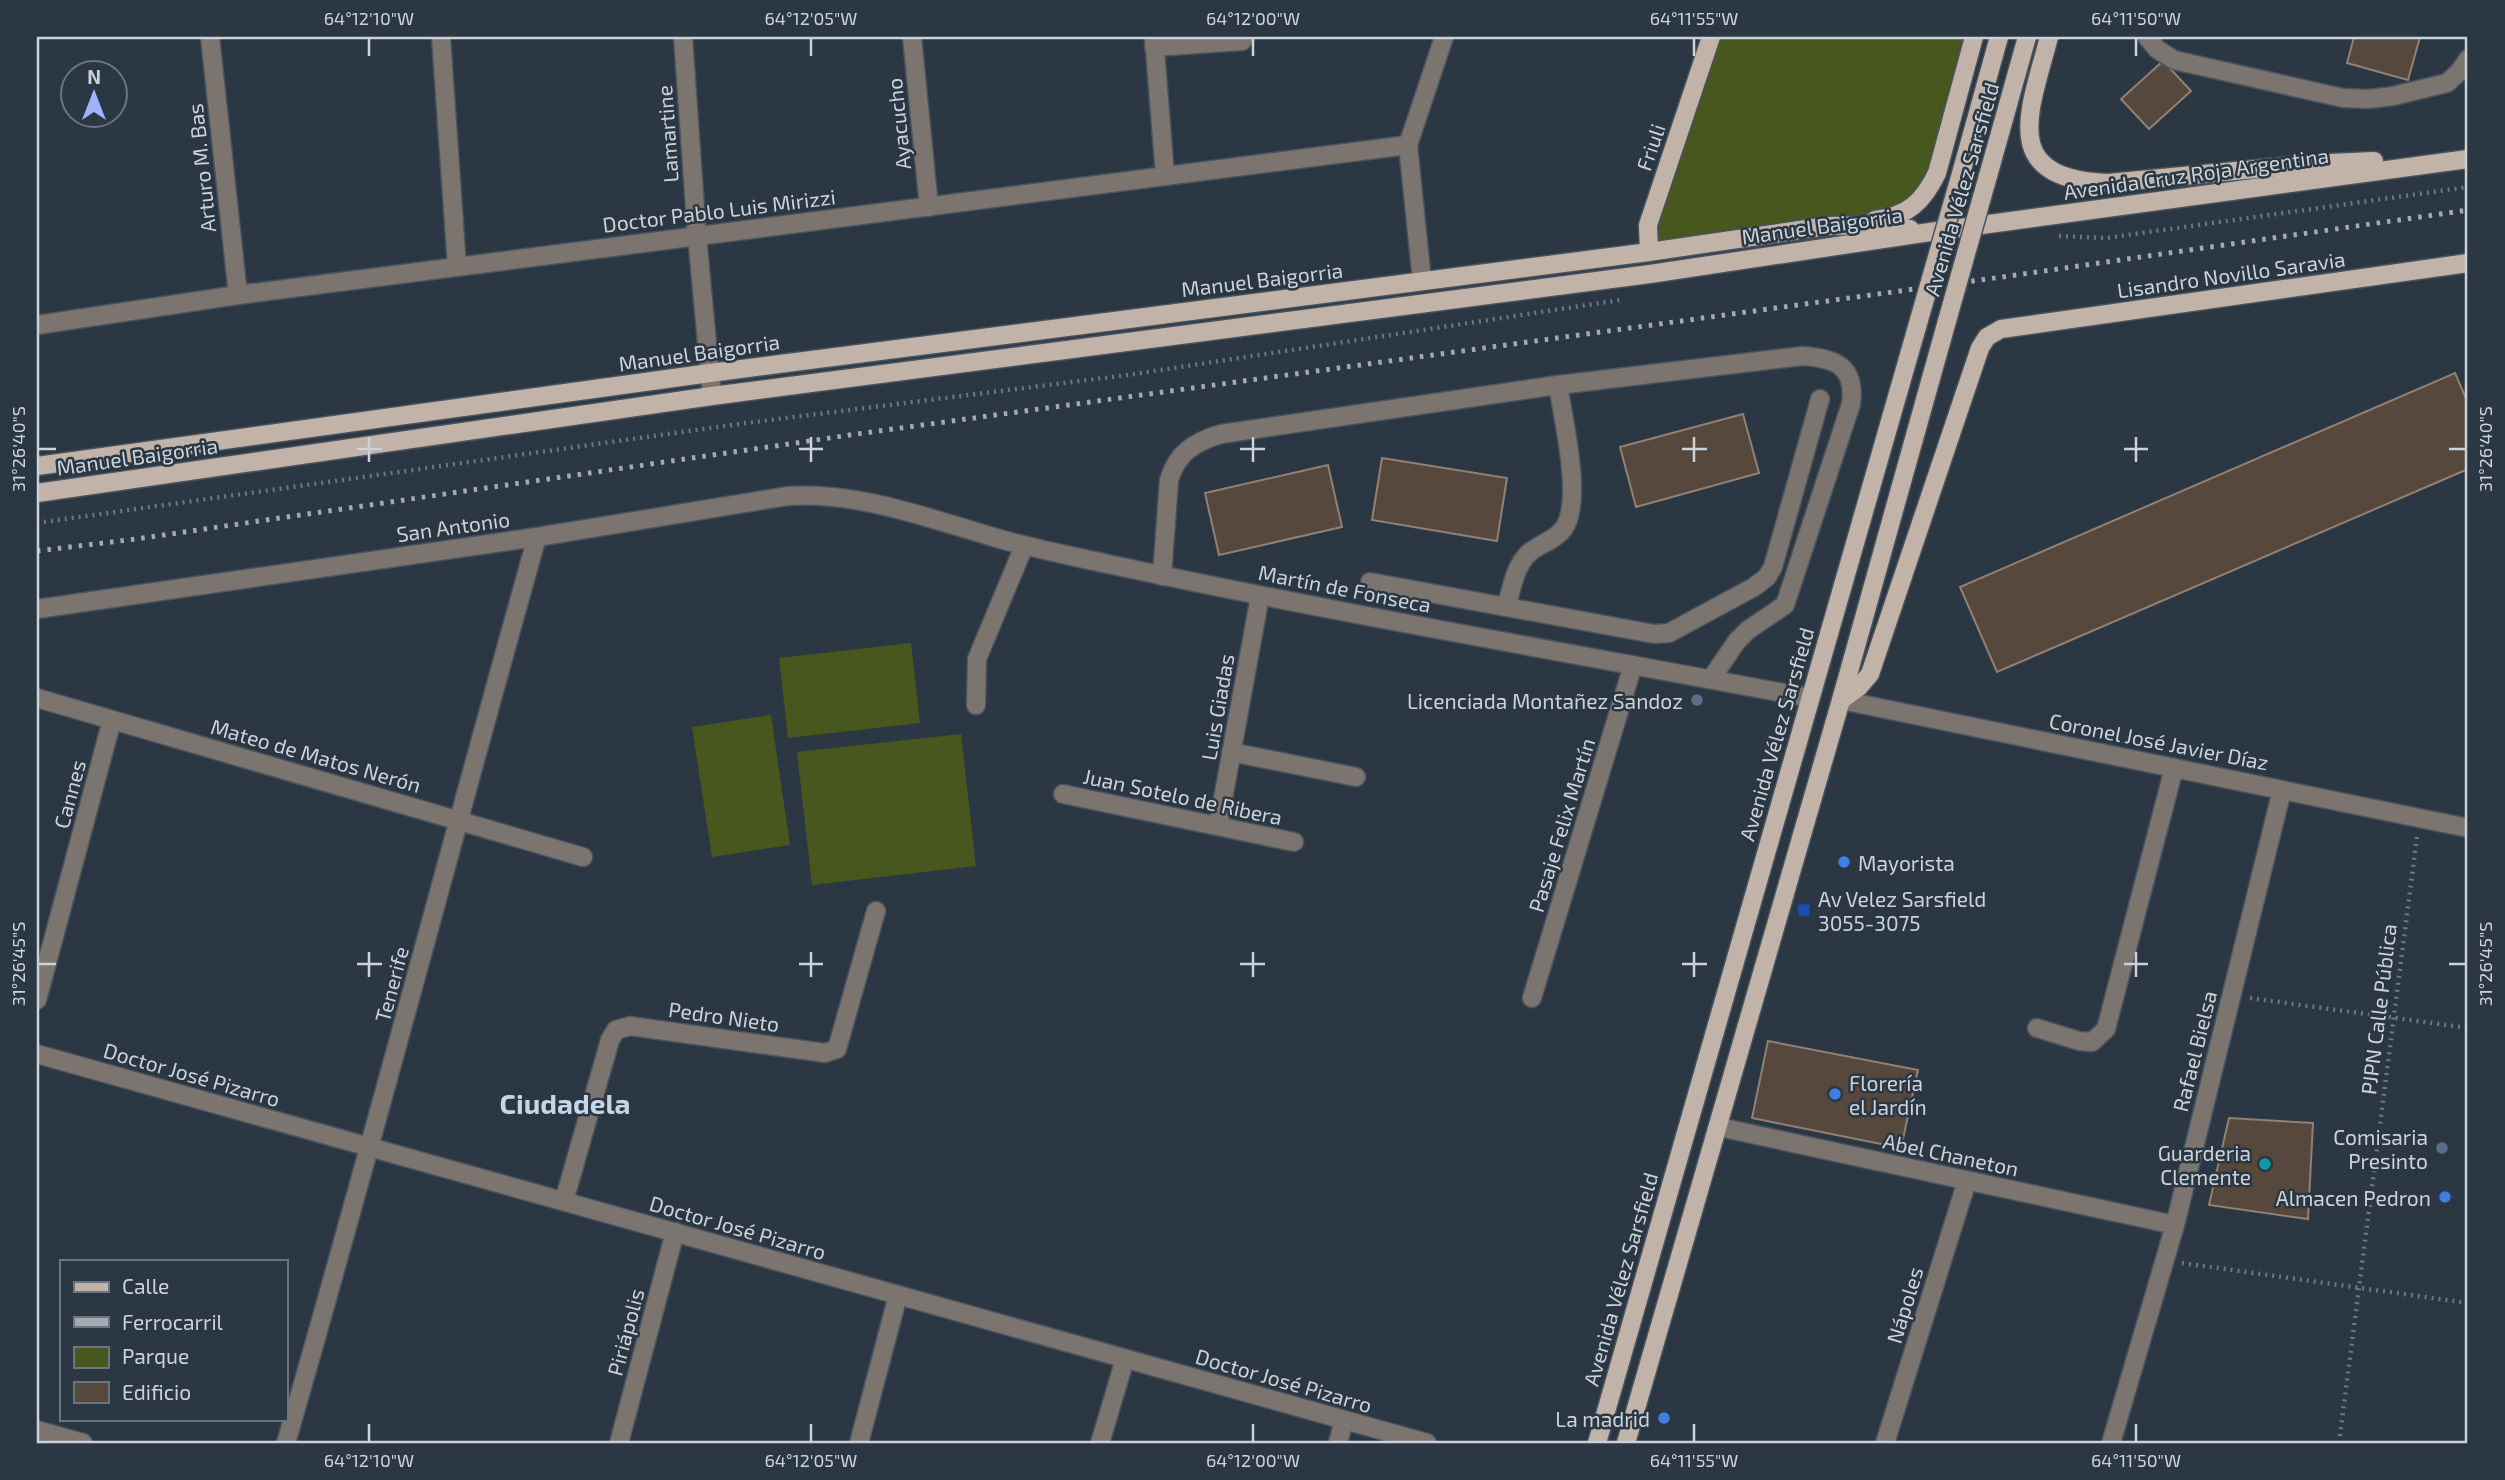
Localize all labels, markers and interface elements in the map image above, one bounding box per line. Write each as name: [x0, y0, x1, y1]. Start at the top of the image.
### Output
text: 64°12'10"W: [324, 7, 414, 29]
text: 64°12'05"W: [765, 7, 857, 29]
text: 64°12'00"W: [1206, 7, 1300, 29]
text: 64°11'55"W: [1650, 7, 1738, 29]
text: 64°11'50"W: [2091, 7, 2181, 29]
north arrow: [60, 60, 130, 130]
text: N: [87, 65, 101, 88]
street label: Ayacucho: [881, 77, 915, 171]
street label: Avenida Vélez Sarsfield: [1919, 79, 2003, 299]
street label: Lamartine: [651, 85, 683, 183]
street label: Arturo M. Bas: [182, 102, 220, 234]
street label: Friuli: [1630, 120, 1670, 174]
street label: Avenida Cruz Roja Argentina: [2062, 142, 2330, 205]
street label: Doctor Pablo Luis Mirizzi: [601, 183, 837, 237]
street label: Manuel Baigorria: [1740, 201, 1904, 249]
street label: Lisandro Novillo Saravia: [2115, 246, 2347, 302]
street label: Manuel Baigorria: [1180, 257, 1344, 301]
street label: Manuel Baigorria: [617, 328, 781, 376]
text: 31°26'40"S: [7, 406, 29, 492]
text: 31°26'40"S: [2474, 406, 2496, 492]
street label: Manuel Baigorria: [55, 432, 219, 480]
street label: San Antonio: [395, 506, 511, 546]
street label: Martín de Fonseca: [1257, 559, 1433, 617]
street label: Avenida Vélez Sarsfield: [1734, 624, 1818, 844]
street label: Luis Giadas: [1195, 652, 1239, 762]
place label: Licenciada Montañez Sandoz: [1407, 688, 1683, 713]
marker: Licenciada Montañez Sandoz: [1689, 692, 1705, 708]
street label: Coronel José Javier Díaz: [2047, 707, 2271, 775]
street label: Mateo de Matos Nerón: [208, 713, 424, 797]
street label: Pasaje Felix Martín: [1523, 735, 1600, 915]
street label: Cannes: [48, 757, 90, 831]
street label: Juan Sotelo de Ribera: [1081, 763, 1285, 829]
place label: Mayorista: [1858, 850, 1955, 875]
marker: Mayorista: [1836, 854, 1852, 870]
place label: Av Velez Sarsfield 3055-3075: [1818, 886, 1986, 935]
marker: Av Velez Sarsfield 3055-3075: [1796, 902, 1812, 918]
text: 31°26'45"S: [7, 922, 29, 1006]
street label: PJPN Calle Pública: [2355, 922, 2401, 1096]
text: 31°26'45"S: [2474, 922, 2496, 1006]
street label: Tenerife: [369, 943, 413, 1025]
street label: Rafael Bielsa: [2167, 988, 2221, 1114]
street label: Pedro Nieto: [667, 996, 781, 1036]
street label: Doctor José Pizarro: [101, 1037, 283, 1111]
place label: Florería el Jardín: [1849, 1070, 1927, 1119]
district label: Ciudadela: [499, 1086, 631, 1120]
marker: Florería el Jardín: [1827, 1086, 1843, 1102]
place label: Comisaria Presinto: [2333, 1124, 2428, 1173]
street label: Abel Chaneton: [1881, 1127, 2021, 1181]
place label: Guarderia Clemente: [2158, 1140, 2251, 1189]
marker: Comisaria Presinto: [2434, 1140, 2450, 1156]
marker: Guarderia Clemente: [2257, 1156, 2273, 1172]
street label: Avenida Vélez Sarsfield: [1578, 1169, 1662, 1389]
place label: Almacen Pedron: [2276, 1185, 2431, 1210]
marker: Almacen Pedron: [2437, 1189, 2453, 1205]
street label: Doctor José Pizarro: [647, 1190, 829, 1264]
legend: [60, 1260, 287, 1420]
street label: Nápoles: [1881, 1264, 1927, 1346]
text: Calle: [122, 1273, 169, 1298]
street label: Piriápolis: [601, 1286, 649, 1378]
text: Ferrocarril: [122, 1309, 224, 1334]
text: Parque: [122, 1343, 189, 1368]
street label: Doctor José Pizarro: [1193, 1343, 1375, 1417]
text: Edificio: [122, 1379, 191, 1404]
place label: La madrid: [1555, 1406, 1650, 1431]
marker: La madrid: [1656, 1410, 1672, 1426]
text: 64°12'10"W: [324, 1449, 414, 1471]
text: 64°12'05"W: [765, 1449, 857, 1471]
text: 64°12'00"W: [1206, 1449, 1300, 1471]
text: 64°11'55"W: [1650, 1449, 1738, 1471]
text: 64°11'50"W: [2091, 1449, 2181, 1471]

